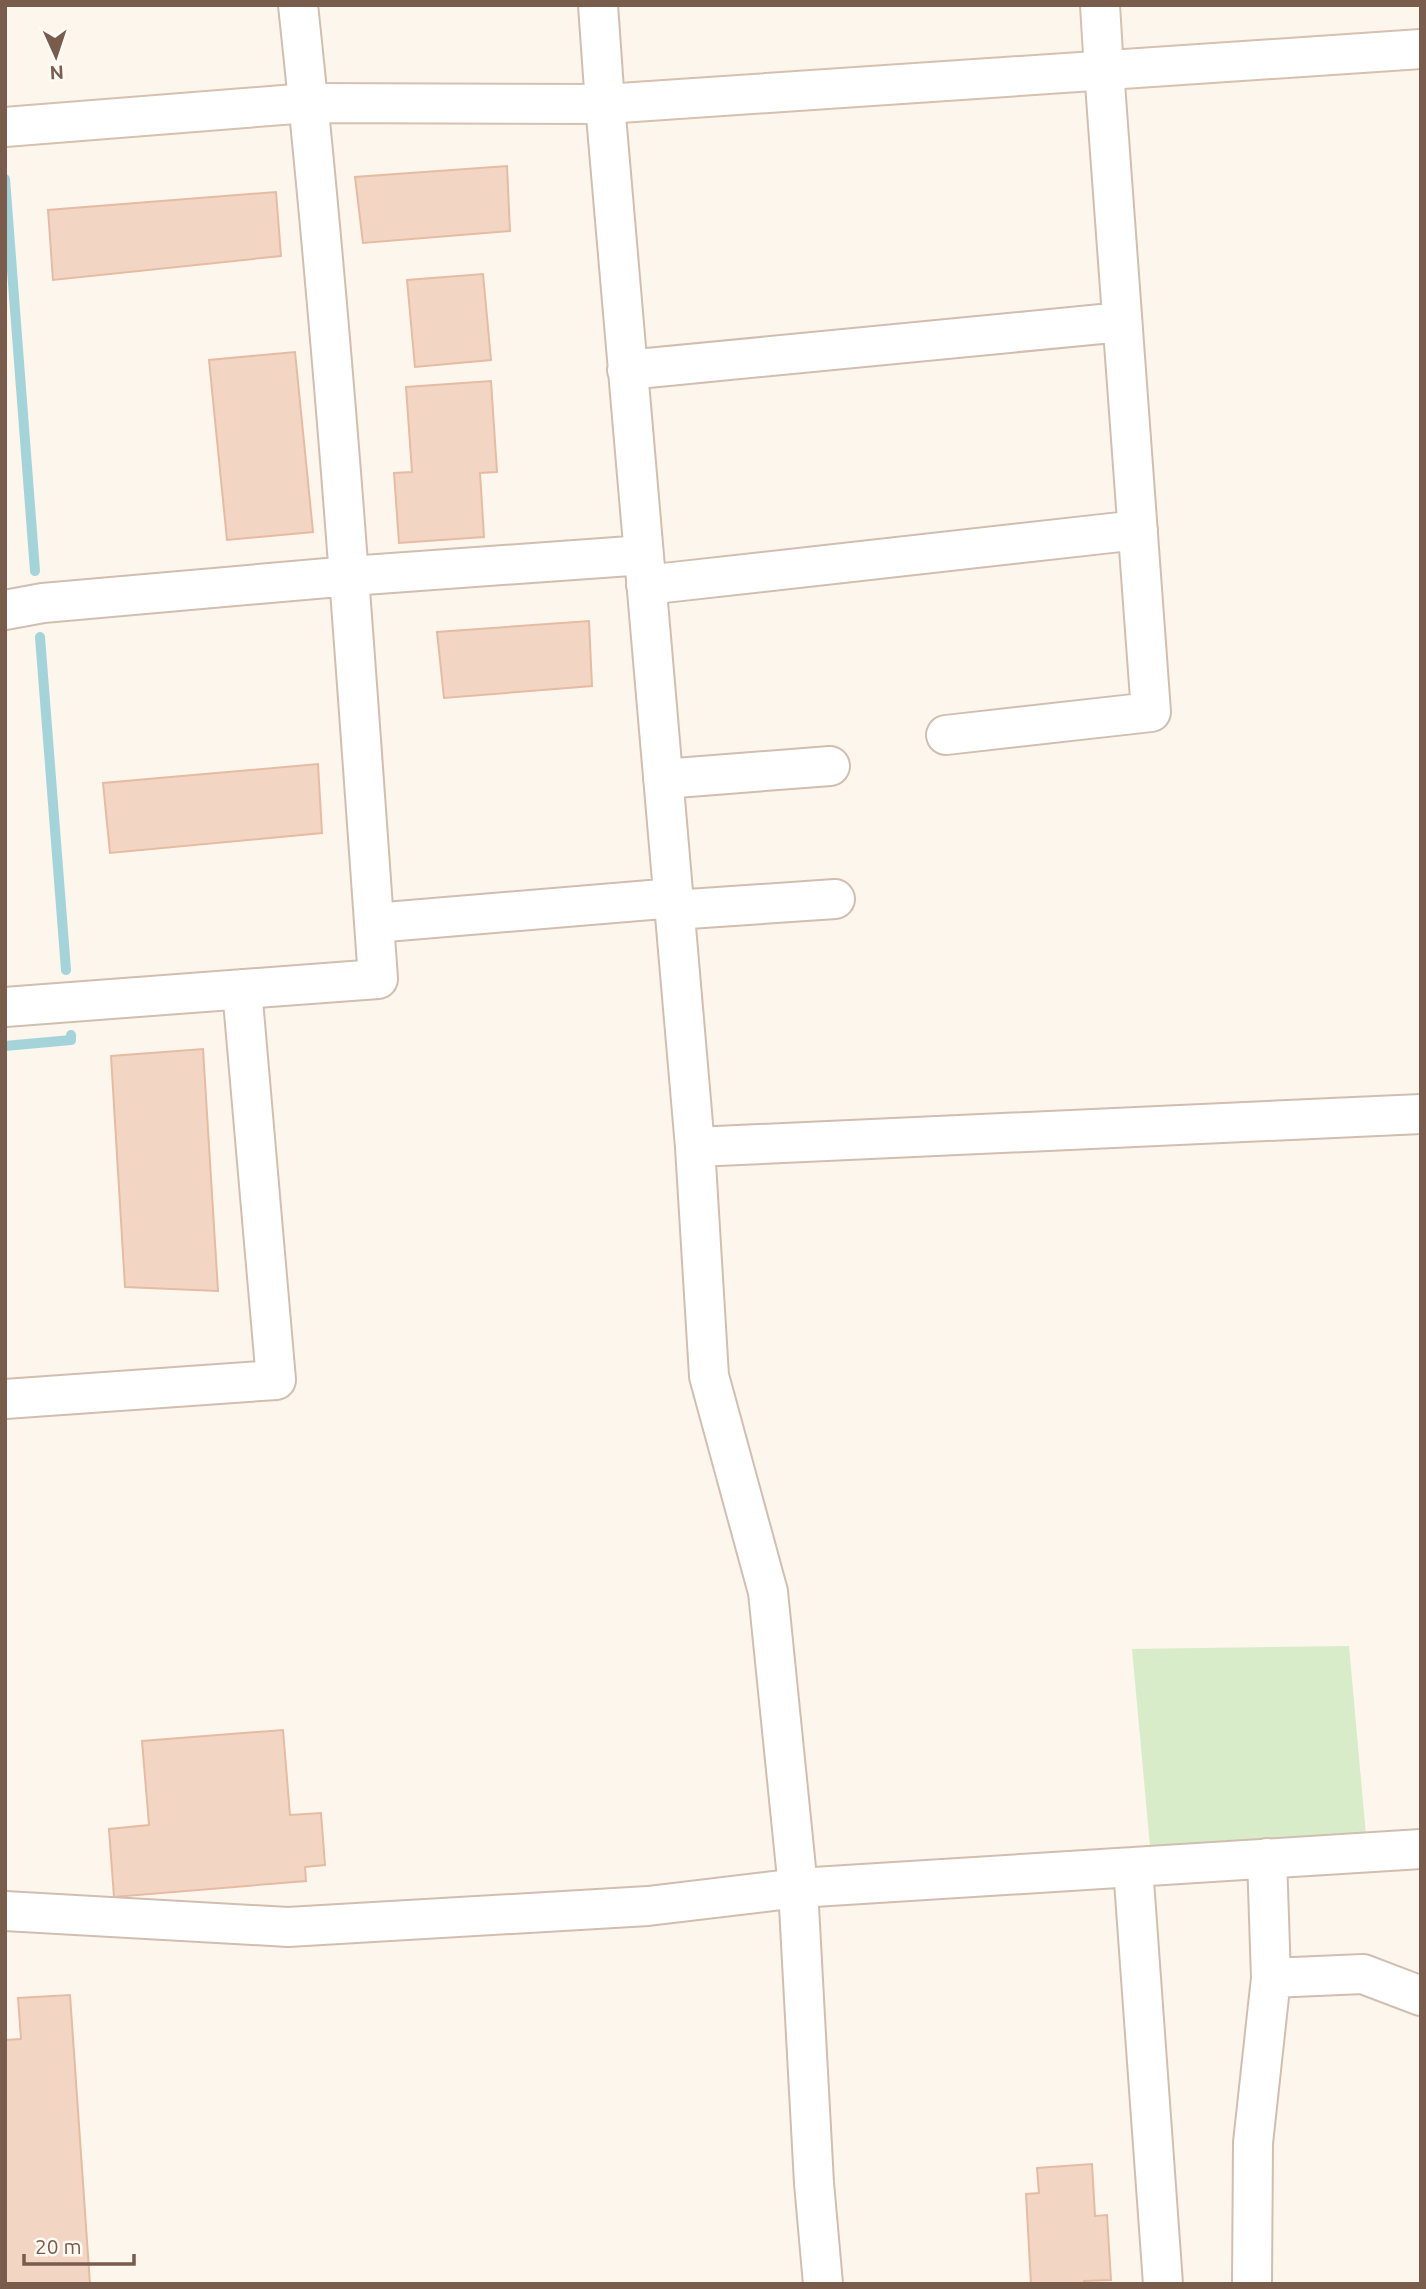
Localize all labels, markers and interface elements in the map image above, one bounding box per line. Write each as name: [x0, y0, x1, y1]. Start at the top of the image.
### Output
north arrow: [21, 21, 91, 91]
text: N: [49, 62, 65, 84]
scale bar: [24, 2222, 135, 2266]
text: 20 m: [35, 2234, 82, 2258]

